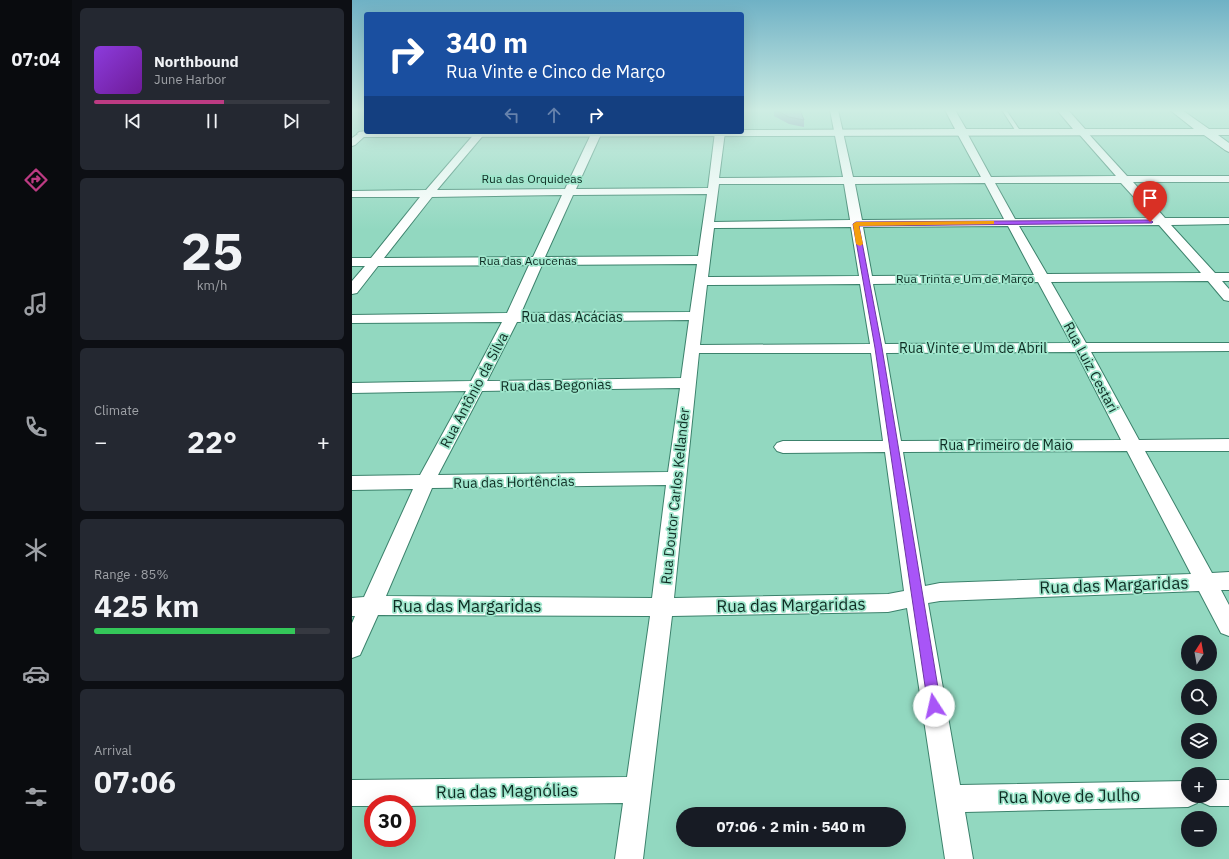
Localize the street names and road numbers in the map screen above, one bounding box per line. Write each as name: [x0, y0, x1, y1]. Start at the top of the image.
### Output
street label: Rua das Orquideas: [481, 171, 583, 186]
street label: Rua das Acucenas: [479, 253, 577, 268]
street label: Rua Trinta e Um de Março: [896, 271, 1034, 286]
street label: Rua das Acácias: [521, 308, 623, 326]
street label: Rua Luiz Cestari: [1060, 319, 1122, 415]
street label: Rua Antônio da Silva: [436, 329, 512, 451]
street label: Rua Vinte e Um de Abril: [899, 339, 1047, 357]
street label: Rua das Begonias: [500, 375, 612, 395]
street label: Rua Doutor Carlos Kellander: [657, 407, 693, 585]
street label: Rua Primeiro de Maio: [939, 436, 1073, 454]
street label: Rua das Hortências: [453, 472, 575, 492]
street label: Rua das Margaridas: [1039, 571, 1189, 599]
street label: Rua das Margaridas: [716, 593, 866, 617]
street label: Rua das Margaridas: [392, 595, 542, 617]
street label: Rua das Magnólias: [436, 779, 578, 803]
street label: Rua Nove de Julho: [998, 784, 1140, 808]

